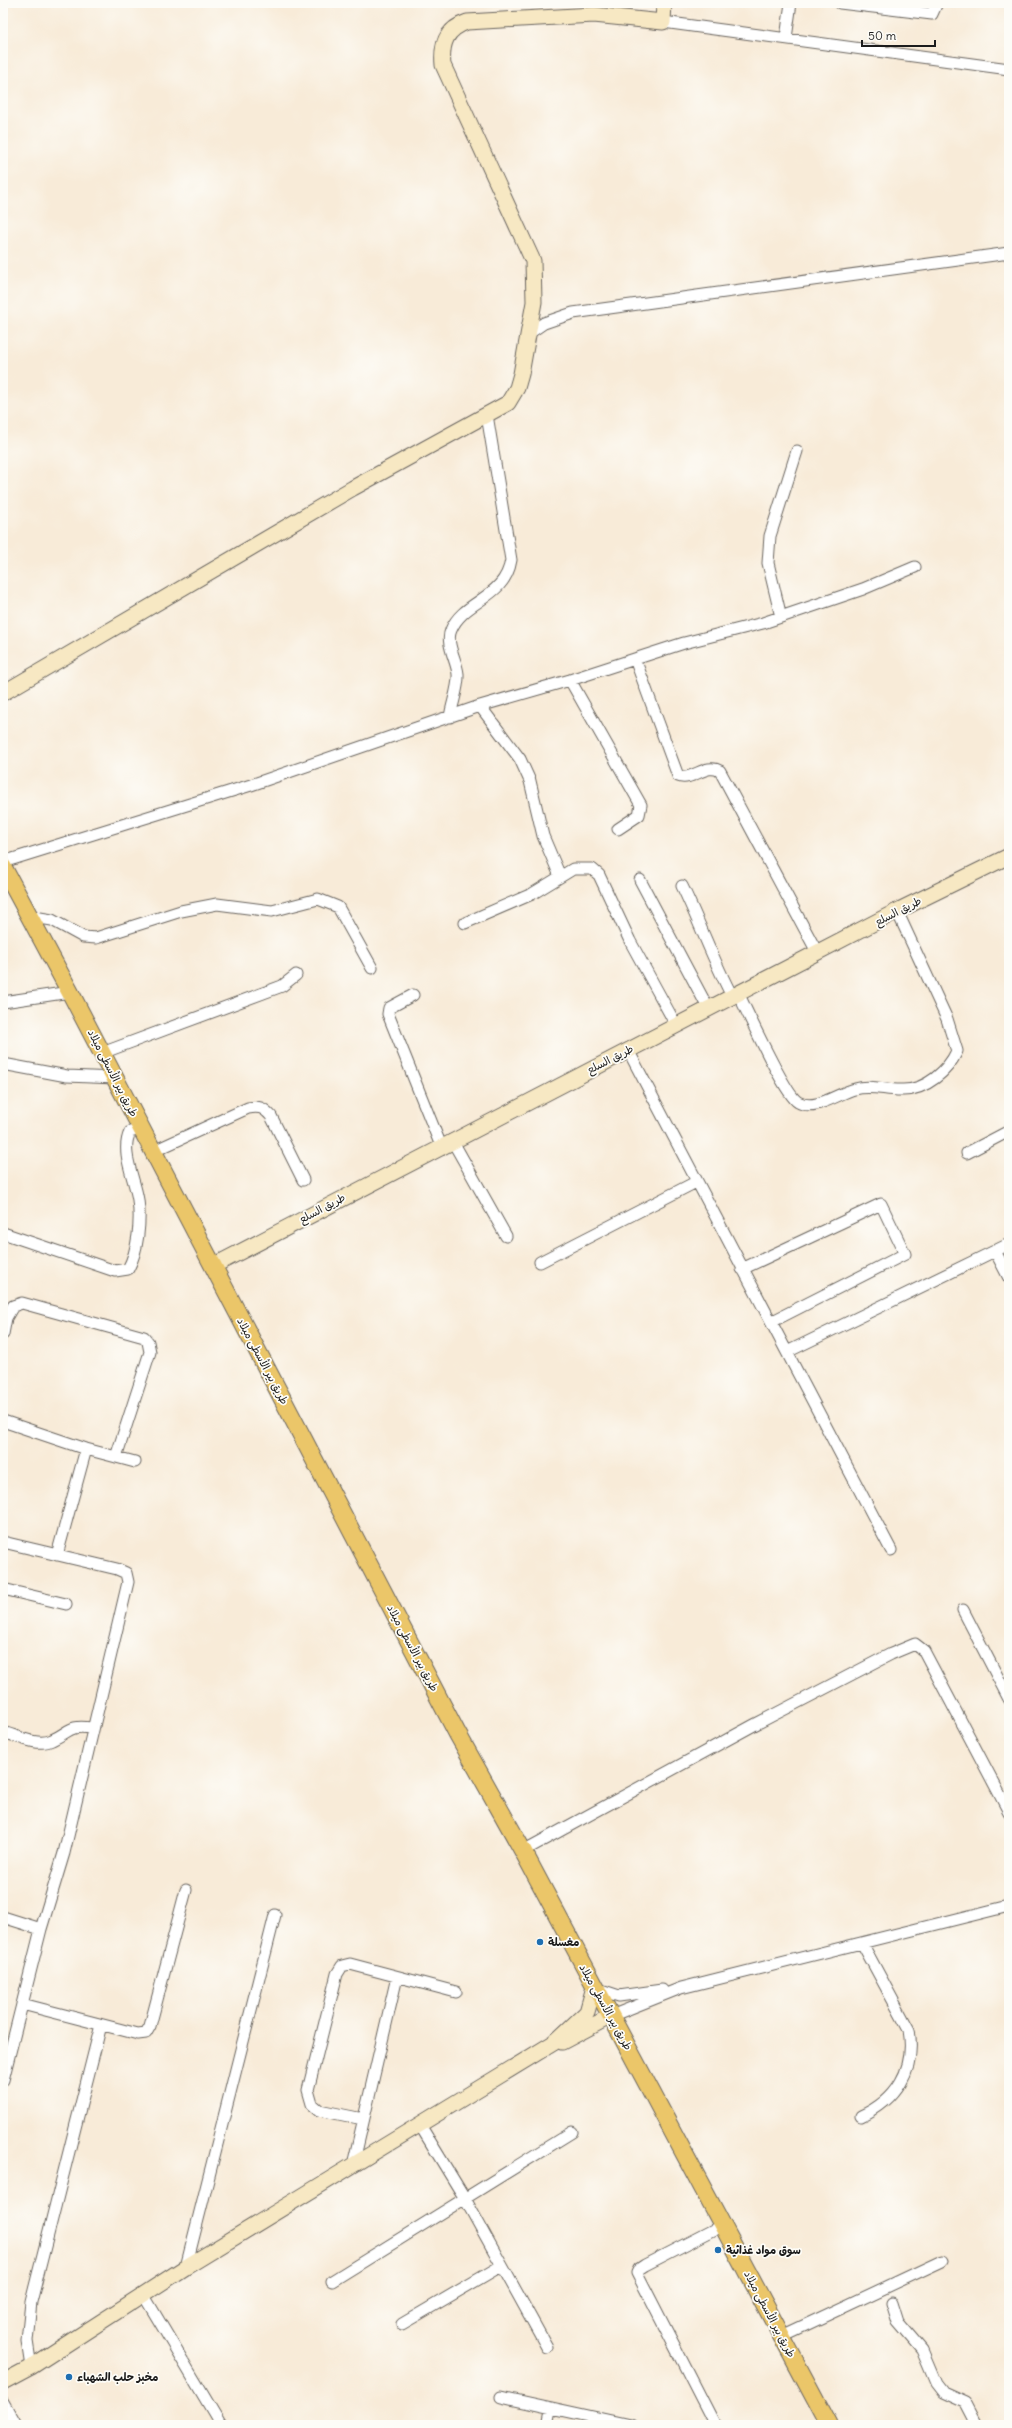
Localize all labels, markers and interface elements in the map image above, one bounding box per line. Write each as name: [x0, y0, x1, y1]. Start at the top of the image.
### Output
scale bar: [862, 22, 935, 48]
text: 50 m: [868, 28, 897, 43]
street label: طريق السلع: [872, 893, 925, 930]
street label: طريق بير الأسطى ميلاد: [84, 1027, 141, 1120]
street label: طريق السلع: [584, 1041, 637, 1078]
street label: طريق السلع: [296, 1190, 349, 1228]
street label: طريق بير الأسطى ميلاد: [233, 1315, 292, 1407]
street label: طريق بير الأسطى ميلاد: [383, 1602, 442, 1694]
place label: مغسلة: [548, 1935, 579, 1949]
marker: مغسلة: [535, 1937, 545, 1947]
street label: طريق بير الأسطى ميلاد: [576, 1961, 636, 2053]
place label: سوق مواد غذائية: [726, 2243, 801, 2258]
marker: سوق مواد غذائية: [713, 2245, 723, 2255]
street label: طريق بير الأسطى ميلاد: [740, 2268, 799, 2360]
place label: مخبز حلب الشهباء: [77, 2370, 158, 2384]
marker: مخبز حلب الشهباء: [64, 2372, 74, 2382]

